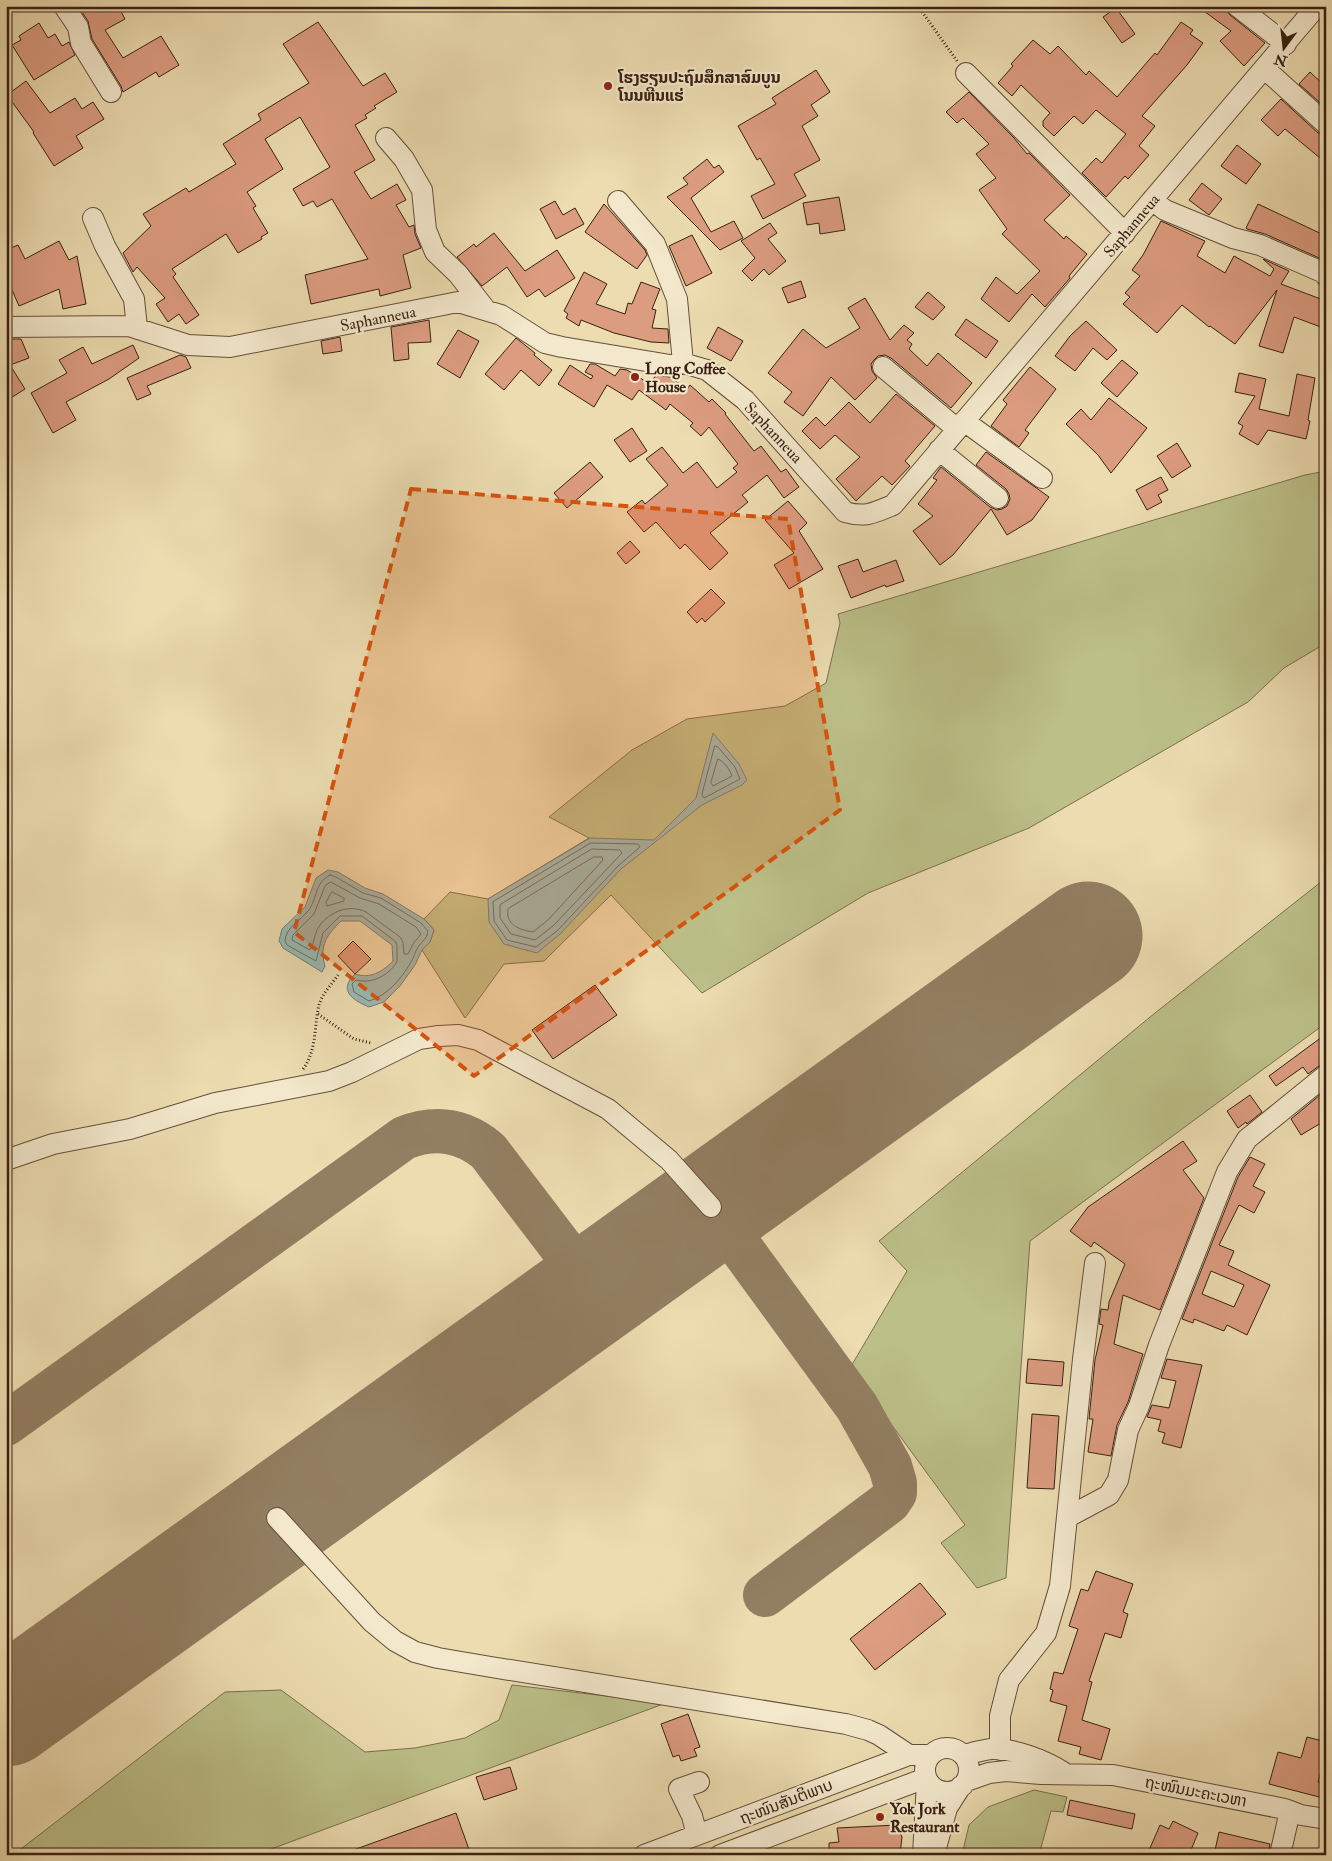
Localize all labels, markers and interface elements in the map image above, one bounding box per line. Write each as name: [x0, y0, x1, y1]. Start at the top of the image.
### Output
north arrow: [1260, 22, 1310, 72]
text: N: [1272, 50, 1290, 70]
place label: ໂຮງຮຽນປະຖົມສຶກສາສົມບູນ ໂນນຫີນແຮ່: [617, 68, 781, 106]
marker: ໂຮງຮຽນປະຖົມສຶກສາສົມບູນ ໂນນຫີນແຮ່: [602, 80, 614, 92]
street label: Saphanneua: [1100, 190, 1165, 262]
street label: Saphanneua: [339, 302, 418, 337]
place label: Long Coffee House: [645, 359, 726, 397]
marker: Long Coffee House: [629, 371, 641, 383]
street label: Saphanneua: [739, 398, 807, 468]
street label: ຖະໜົນມະຄະເວຫາ: [1143, 1772, 1248, 1812]
street label: ຖະໜົນສັນຕິພາບ: [737, 1775, 836, 1829]
place label: Yok Jork Restaurant: [889, 1799, 960, 1837]
marker: Yok Jork Restaurant: [874, 1811, 886, 1823]

